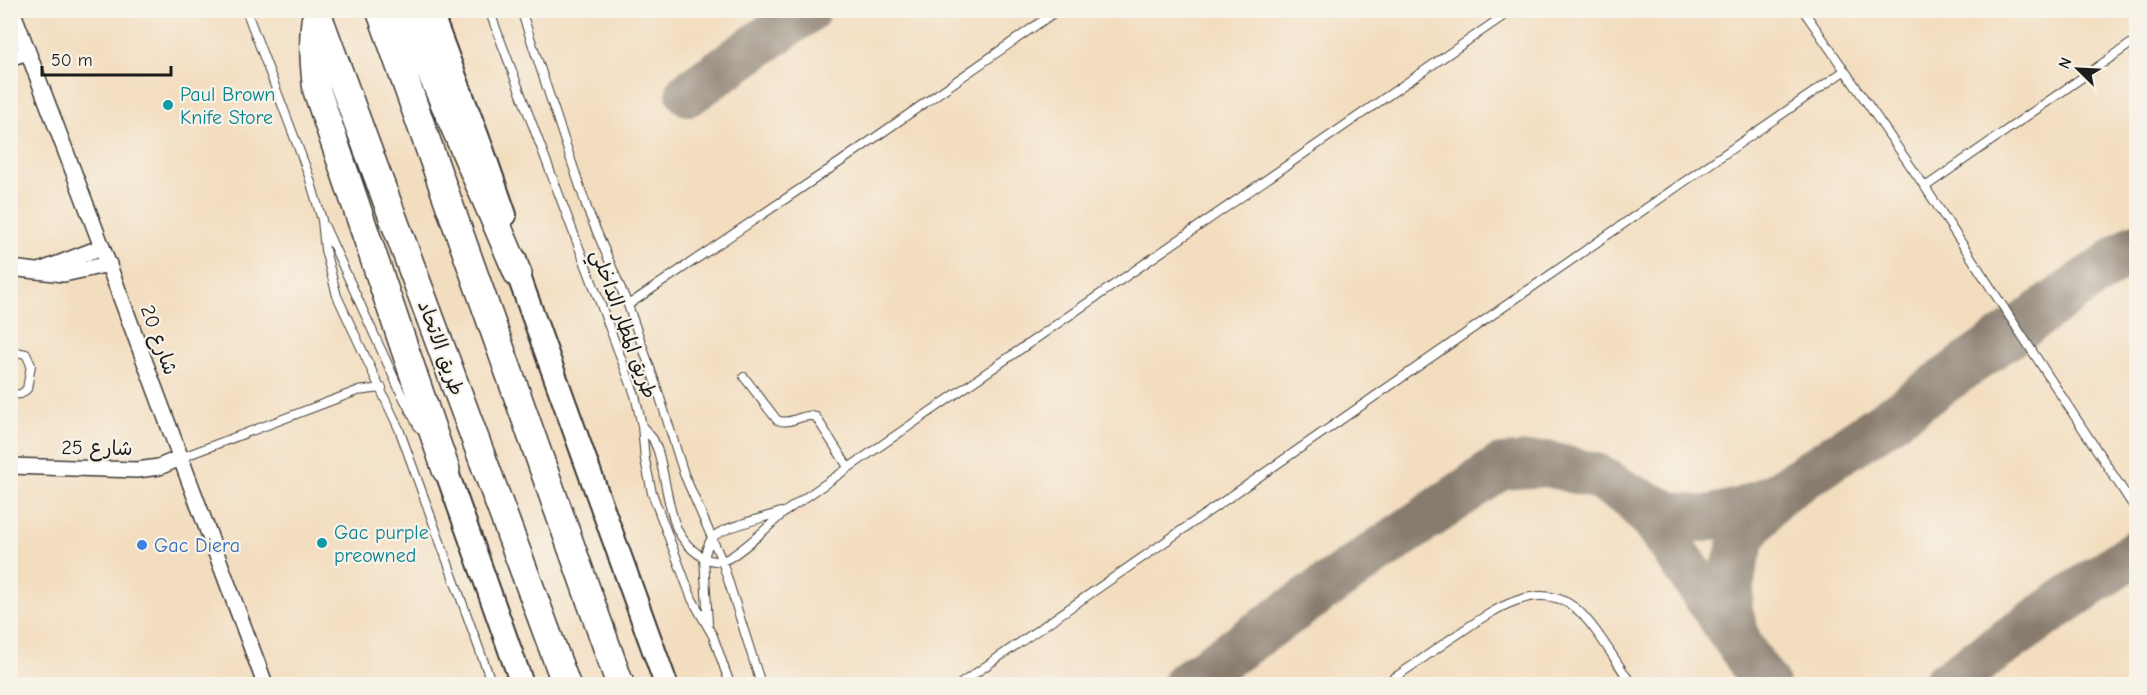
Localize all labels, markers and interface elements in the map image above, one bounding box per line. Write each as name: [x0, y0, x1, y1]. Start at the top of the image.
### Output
scale bar: [42, 39, 171, 77]
north arrow: [2048, 39, 2108, 99]
text: 50 m: [51, 50, 93, 71]
text: N: [2055, 55, 2076, 72]
place label: Paul Brown Knife Store: [180, 83, 275, 129]
marker: Paul Brown Knife Store: [161, 98, 175, 112]
street label: طريق المطار الداخلي: [581, 246, 662, 404]
street label: طريق الاتحاد: [413, 297, 469, 399]
street label: شارع 20: [134, 302, 182, 379]
street label: شارع 25: [61, 436, 133, 462]
place label: Gac purple preowned: [334, 521, 429, 567]
place label: Gac Diera: [154, 534, 240, 557]
marker: Gac purple preowned: [315, 536, 329, 550]
marker: Gac Diera: [135, 538, 149, 552]

